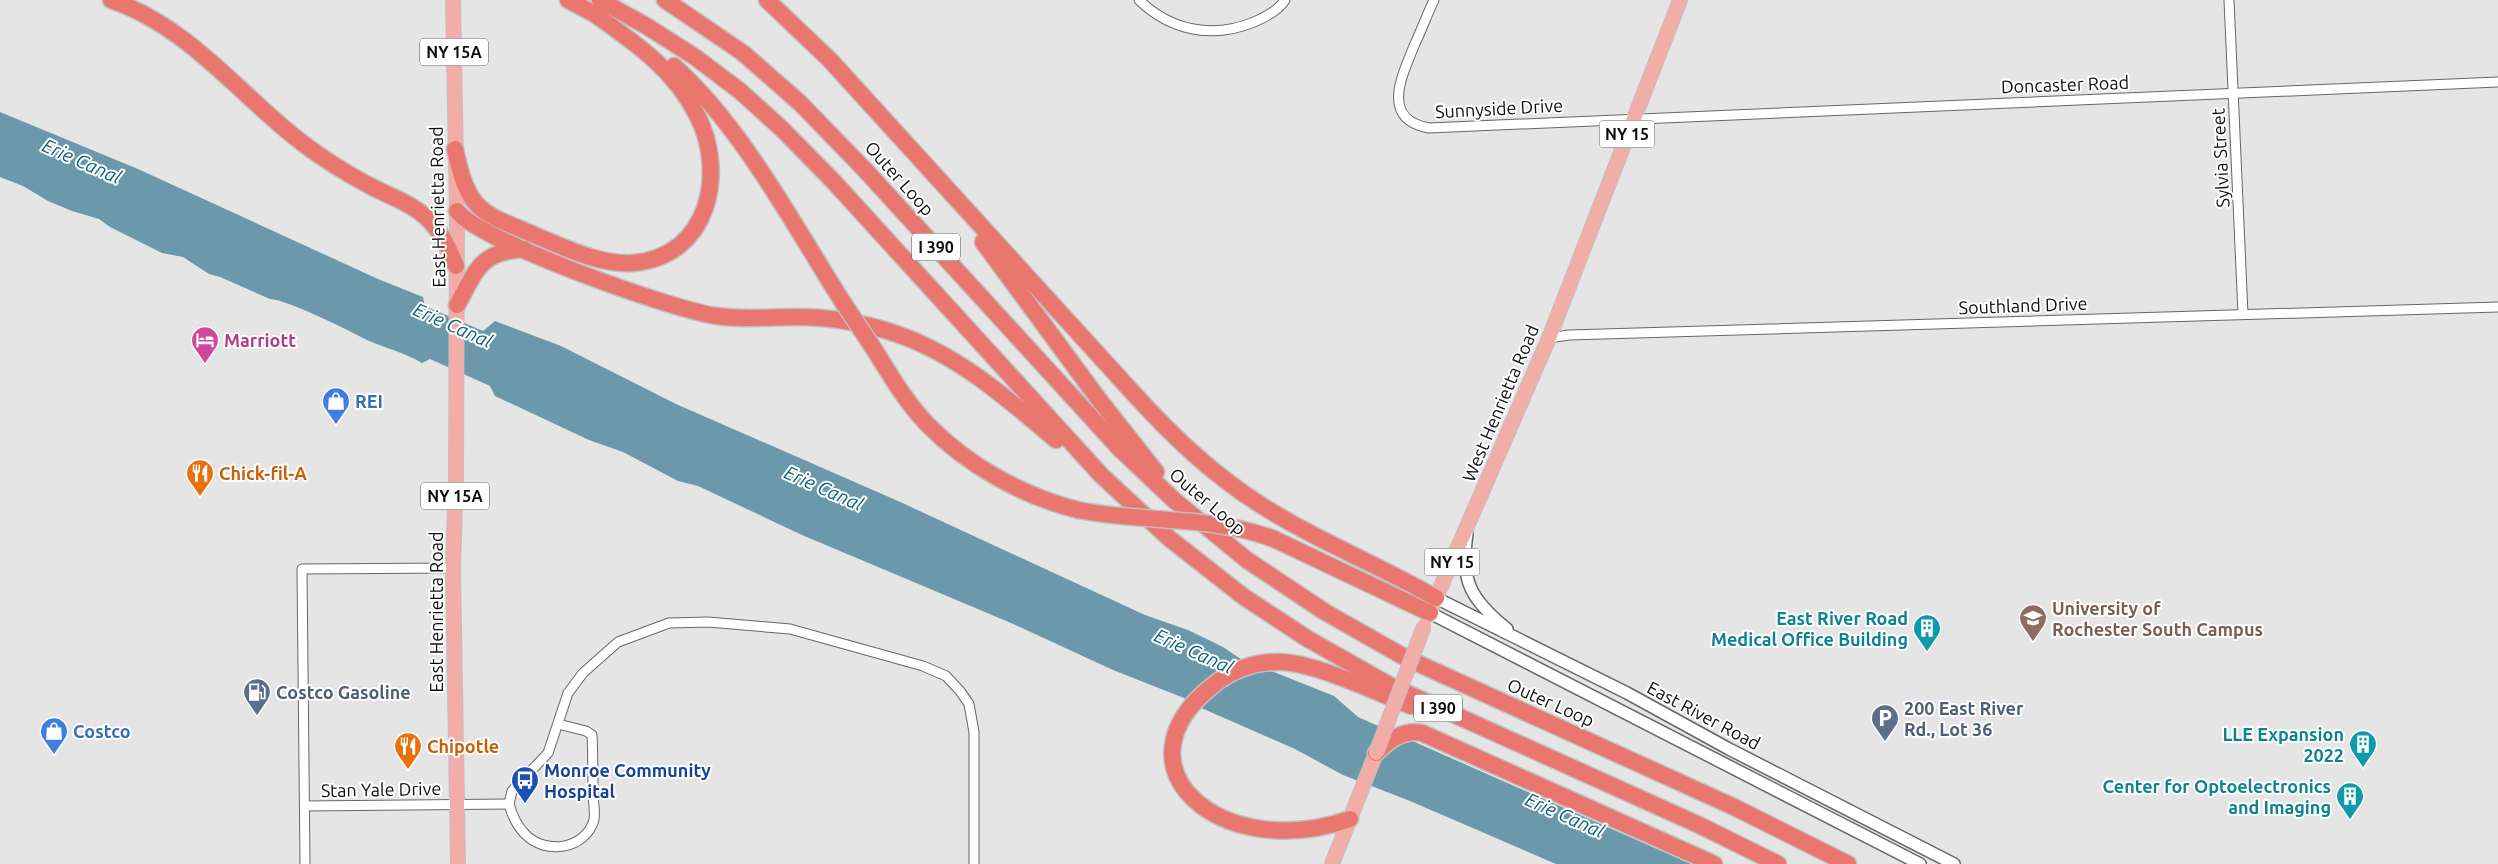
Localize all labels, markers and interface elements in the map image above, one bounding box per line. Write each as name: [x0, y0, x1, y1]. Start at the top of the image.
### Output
road number: NY 15A: [420, 38, 488, 66]
street label: Doncaster Road: [2001, 72, 2129, 96]
street label: Sunnyside Drive: [1435, 95, 1563, 121]
street label: Sylvia Street: [2207, 108, 2233, 208]
road number: NY 15: [1600, 120, 1654, 148]
street label: East Henrietta Road: [426, 126, 448, 288]
water label: Erie Canal: [39, 134, 125, 188]
street label: Outer Loop: [861, 137, 939, 219]
road number: I 390: [912, 233, 960, 260]
street label: Southland Drive: [1958, 293, 2088, 317]
water label: Erie Canal: [410, 298, 496, 352]
street label: West Henrietta Road: [1458, 322, 1542, 484]
hotel icon: Marriott: [190, 325, 220, 364]
place label: Marriott: [224, 330, 296, 350]
shop icon: REI: [321, 386, 351, 425]
place label: REI: [355, 391, 383, 411]
restaurant icon: Chick-fil-A: [185, 458, 215, 497]
water label: Erie Canal: [781, 461, 867, 515]
place label: Chick-fil-A: [219, 463, 307, 483]
street label: Outer Loop: [1166, 463, 1250, 539]
road number: NY 15A: [421, 482, 489, 510]
street label: East Henrietta Road: [426, 531, 446, 693]
road number: NY 15: [1424, 548, 1480, 576]
place label: University of Rochester South Campus: [2052, 598, 2263, 639]
school or university icon: University of Rochester South Campus: [2018, 603, 2048, 642]
place label: East River Road Medical Office Building: [1711, 608, 1908, 649]
building icon: East River Road Medical Office Building: [1912, 613, 1942, 652]
water label: Erie Canal: [1151, 624, 1237, 678]
street label: Outer Loop: [1504, 674, 1598, 730]
fuel station icon: Costco Gasoline: [242, 677, 272, 716]
street label: East River Road: [1644, 677, 1764, 753]
place label: Costco Gasoline: [276, 682, 411, 702]
road number: I 390: [1414, 694, 1462, 721]
place label: 200 East River Rd., Lot 36: [1904, 698, 2024, 739]
parking icon: 200 East River Rd., Lot 36: [1870, 703, 1900, 742]
shop icon: Costco: [39, 716, 69, 755]
place label: Costco: [73, 721, 130, 741]
place label: LLE Expansion 2022: [2222, 724, 2344, 765]
building icon: LLE Expansion 2022: [2348, 729, 2378, 768]
restaurant icon: Chipotle: [393, 731, 423, 770]
place label: Chipotle: [427, 736, 499, 756]
place label: Monroe Community Hospital: [544, 760, 711, 801]
bus stop icon: Monroe Community Hospital: [510, 765, 540, 804]
place label: Center for Optoelectronics and Imaging: [2102, 776, 2331, 817]
street label: Stan Yale Drive: [321, 778, 441, 800]
building icon: Center for Optoelectronics and Imaging: [2335, 781, 2365, 820]
water label: Erie Canal: [1522, 788, 1608, 842]

